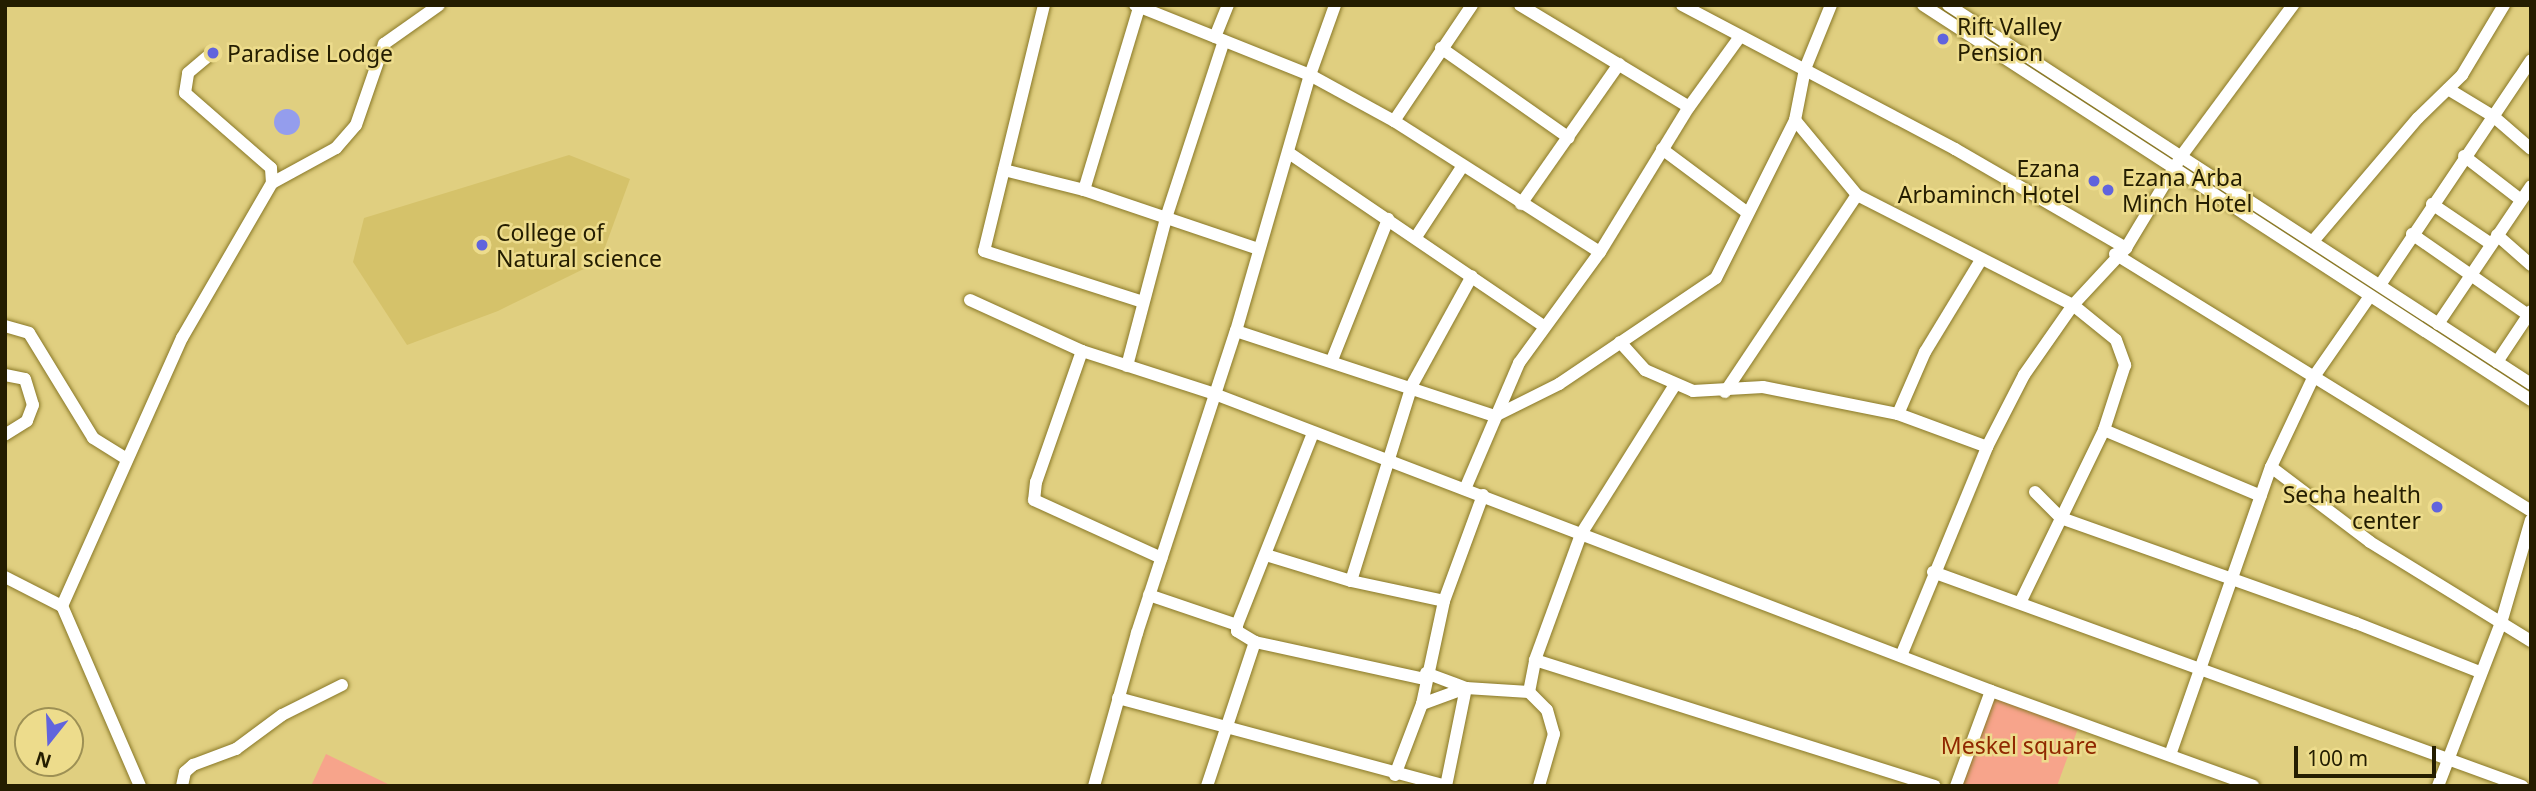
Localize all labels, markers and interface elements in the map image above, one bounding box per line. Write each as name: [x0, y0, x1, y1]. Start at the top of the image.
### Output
place label: Rift Valley Pension: [1957, 12, 2062, 66]
marker: Rift Valley Pension: [1935, 31, 1951, 47]
place label: Paradise Lodge: [227, 39, 393, 67]
marker: Paradise Lodge: [205, 45, 221, 61]
place label: Ezana Arbaminch Hotel: [1898, 154, 2080, 208]
place label: Ezana Arba Minch Hotel: [2122, 163, 2252, 217]
marker: Ezana Arbaminch Hotel: [2086, 173, 2102, 189]
marker: Ezana Arba Minch Hotel: [2100, 182, 2116, 198]
place label: College of Natural science: [496, 218, 662, 272]
marker: College of Natural science: [474, 237, 490, 253]
place label: Secha health center: [2283, 480, 2421, 534]
marker: Secha health center: [2427, 497, 2447, 517]
north arrow: [14, 707, 84, 777]
park label: Meskel square: [1941, 731, 2097, 759]
scale bar: [2298, 732, 2440, 776]
text: 100 m: [2307, 744, 2368, 772]
text: N: [32, 745, 55, 775]

